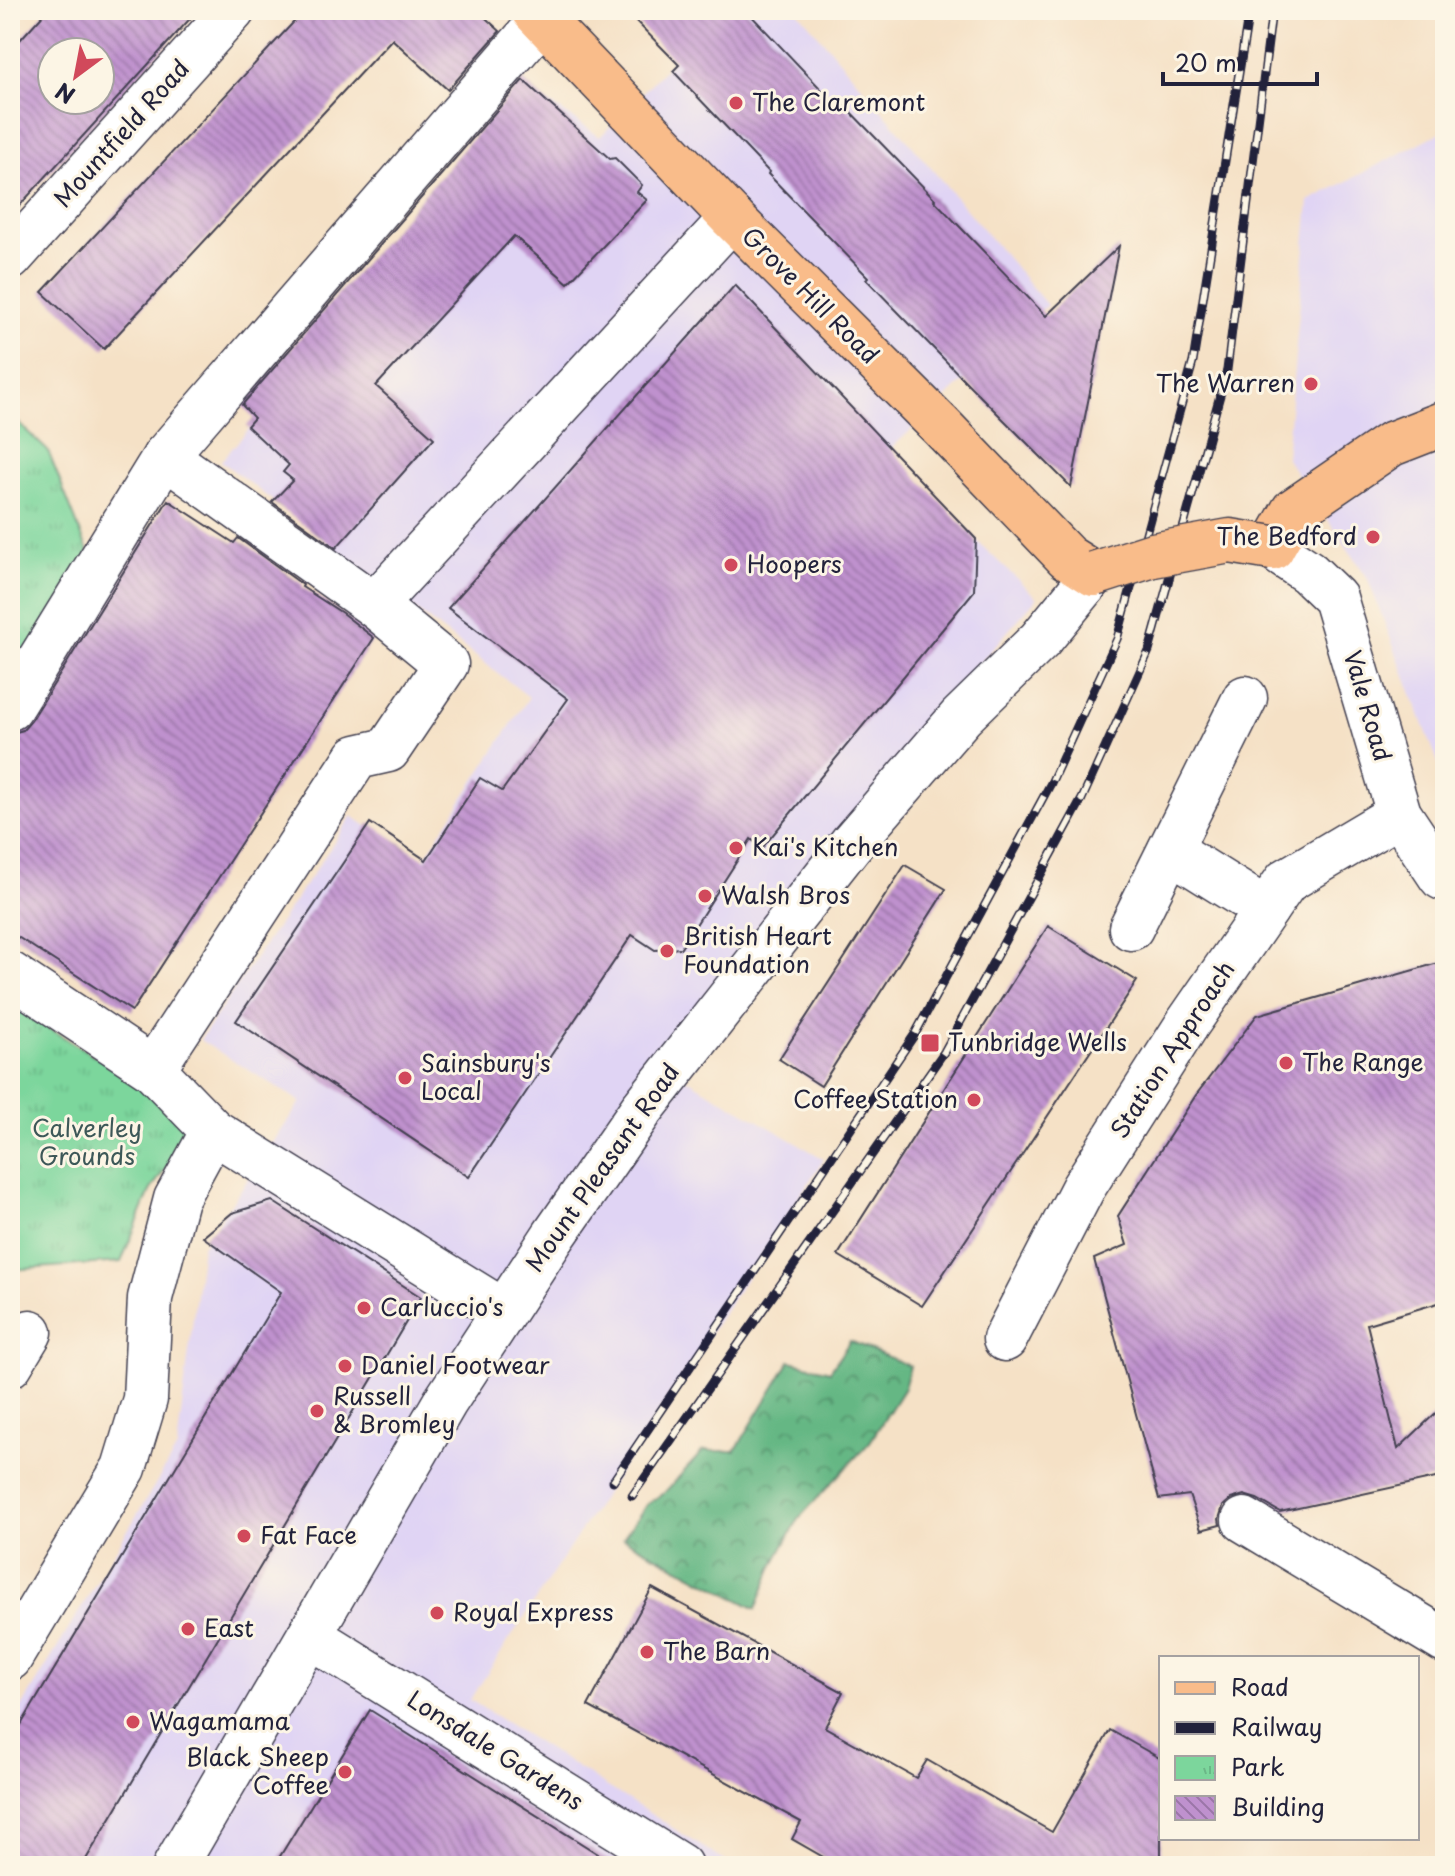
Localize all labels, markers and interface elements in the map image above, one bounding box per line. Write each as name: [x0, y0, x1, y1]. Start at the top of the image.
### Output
north arrow: [36, 36, 116, 116]
scale bar: [1163, 36, 1317, 86]
text: 20 m: [1175, 44, 1237, 80]
street label: Mountfield Road: [44, 51, 197, 215]
text: N: [48, 76, 81, 113]
place label: The Claremont: [752, 83, 925, 119]
marker: The Claremont: [727, 94, 745, 112]
street label: Grove Hill Road: [735, 218, 888, 371]
place label: The Warren: [1156, 364, 1295, 400]
marker: The Warren: [1302, 375, 1320, 393]
place label: The Bedford: [1216, 517, 1357, 553]
marker: The Bedford: [1364, 528, 1382, 546]
place label: Hoopers: [747, 545, 842, 581]
marker: Hoopers: [722, 556, 740, 574]
street label: Vale Road: [1336, 646, 1402, 765]
place label: Kai's Kitchen: [752, 828, 898, 864]
marker: Kai's Kitchen: [727, 839, 745, 857]
place label: Walsh Bros: [721, 876, 850, 912]
marker: Walsh Bros: [696, 887, 714, 905]
place label: British Heart Foundation: [683, 917, 832, 981]
marker: British Heart Foundation: [658, 942, 676, 960]
street label: Station Approach: [1100, 953, 1242, 1145]
place label: Tunbridge Wells: [948, 1023, 1127, 1059]
marker: Tunbridge Wells: [919, 1032, 941, 1054]
place label: The Range: [1302, 1043, 1424, 1079]
place label: Sainsbury's Local: [421, 1044, 551, 1108]
marker: The Range: [1277, 1054, 1295, 1072]
street label: Mount Pleasant Road: [516, 1055, 687, 1279]
marker: Sainsbury's Local: [396, 1069, 414, 1087]
place label: Coffee Station: [793, 1080, 958, 1116]
marker: Coffee Station: [965, 1091, 983, 1109]
park label: Calverley Grounds: [32, 1109, 142, 1173]
place label: Carluccio's: [380, 1288, 504, 1324]
marker: Carluccio's: [355, 1299, 373, 1317]
place label: Daniel Footwear: [361, 1346, 550, 1382]
marker: Daniel Footwear: [336, 1357, 354, 1375]
place label: Russell & Bromley: [333, 1377, 455, 1441]
marker: Russell & Bromley: [308, 1402, 326, 1420]
place label: Fat Face: [260, 1516, 357, 1552]
marker: Fat Face: [235, 1527, 253, 1545]
place label: Royal Express: [453, 1593, 614, 1629]
marker: Royal Express: [428, 1604, 446, 1622]
place label: East: [204, 1609, 254, 1645]
marker: East: [179, 1620, 197, 1638]
place label: The Barn: [663, 1632, 770, 1668]
marker: The Barn: [638, 1643, 656, 1661]
legend: [1159, 1656, 1419, 1840]
text: Road: [1231, 1668, 1289, 1704]
street label: Lonsdale Gardens: [401, 1681, 591, 1818]
place label: Wagamama: [149, 1702, 290, 1738]
text: Railway: [1231, 1708, 1322, 1744]
marker: Wagamama: [124, 1713, 142, 1731]
place label: Black Sheep Coffee: [186, 1738, 329, 1802]
text: Park: [1231, 1748, 1285, 1784]
marker: Black Sheep Coffee: [336, 1763, 354, 1781]
text: Building: [1231, 1788, 1325, 1824]

